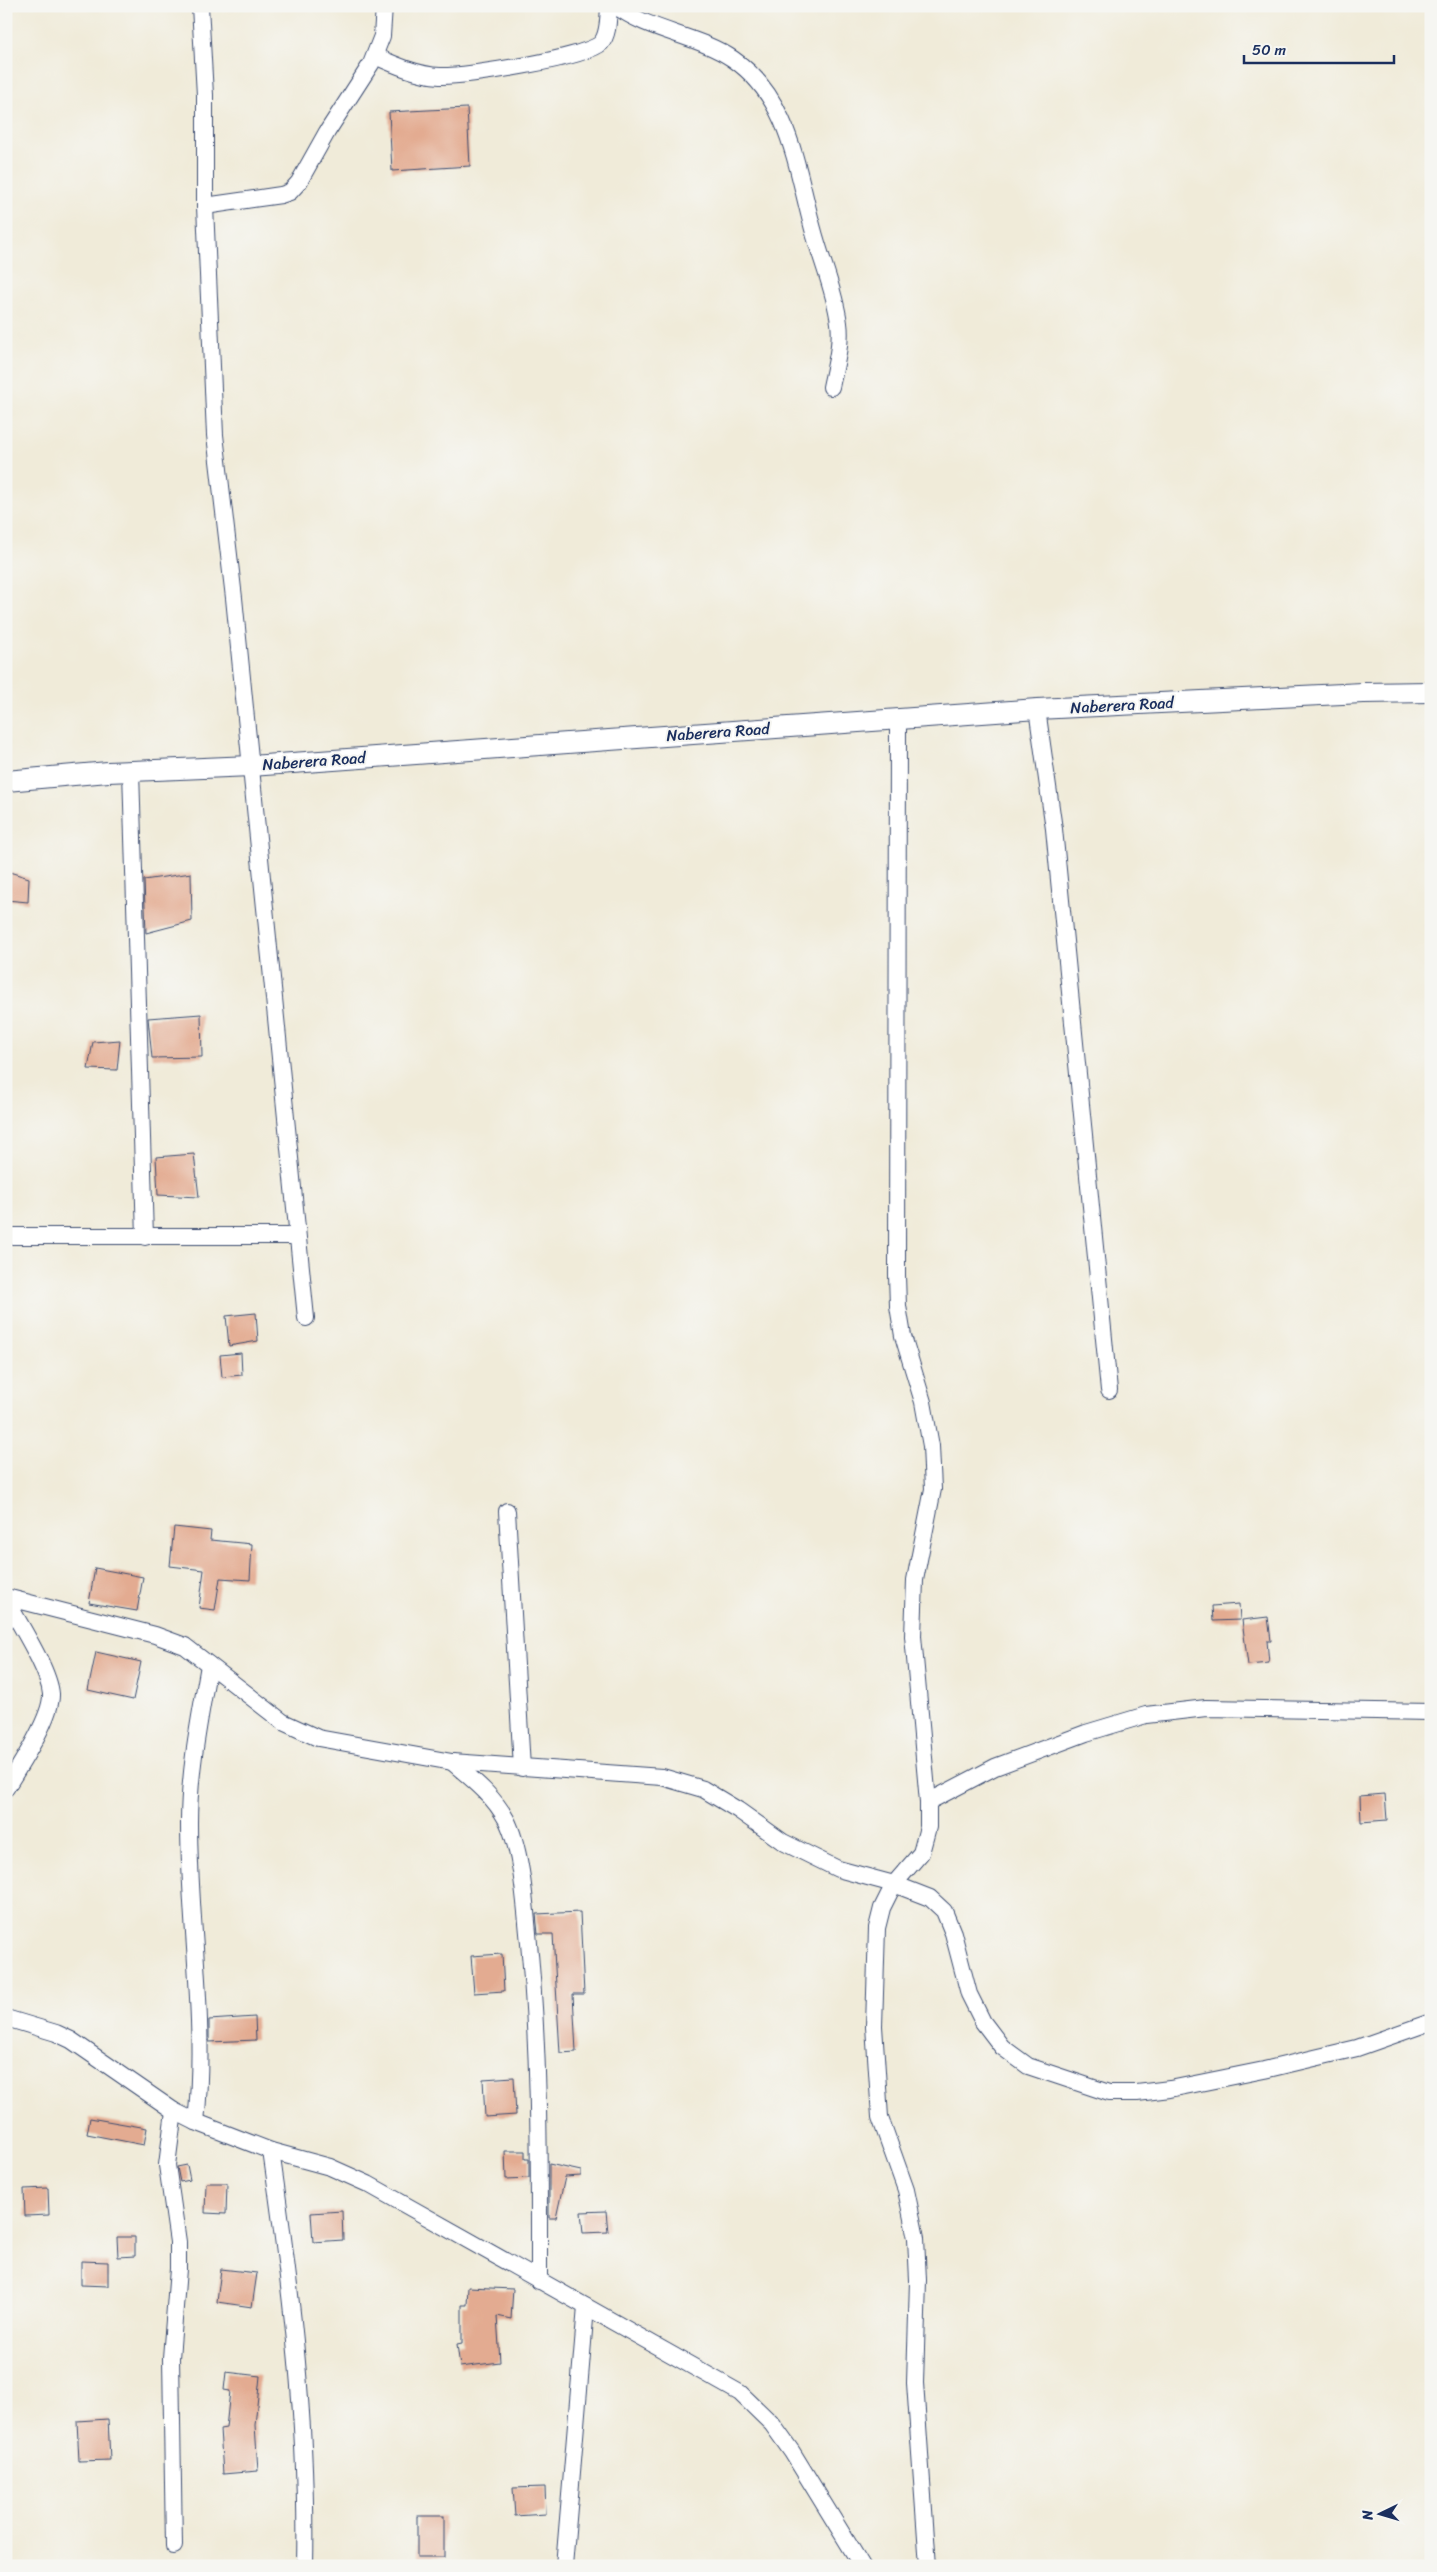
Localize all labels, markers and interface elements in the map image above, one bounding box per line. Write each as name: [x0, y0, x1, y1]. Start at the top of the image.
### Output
scale bar: [1244, 32, 1394, 64]
text: 50 m: [1252, 37, 1287, 63]
street label: Naberera Road: [1070, 688, 1176, 722]
street label: Naberera Road: [665, 714, 772, 750]
street label: Naberera Road: [261, 743, 368, 779]
north arrow: [1354, 2490, 1404, 2540]
text: N: [1355, 2509, 1381, 2522]

